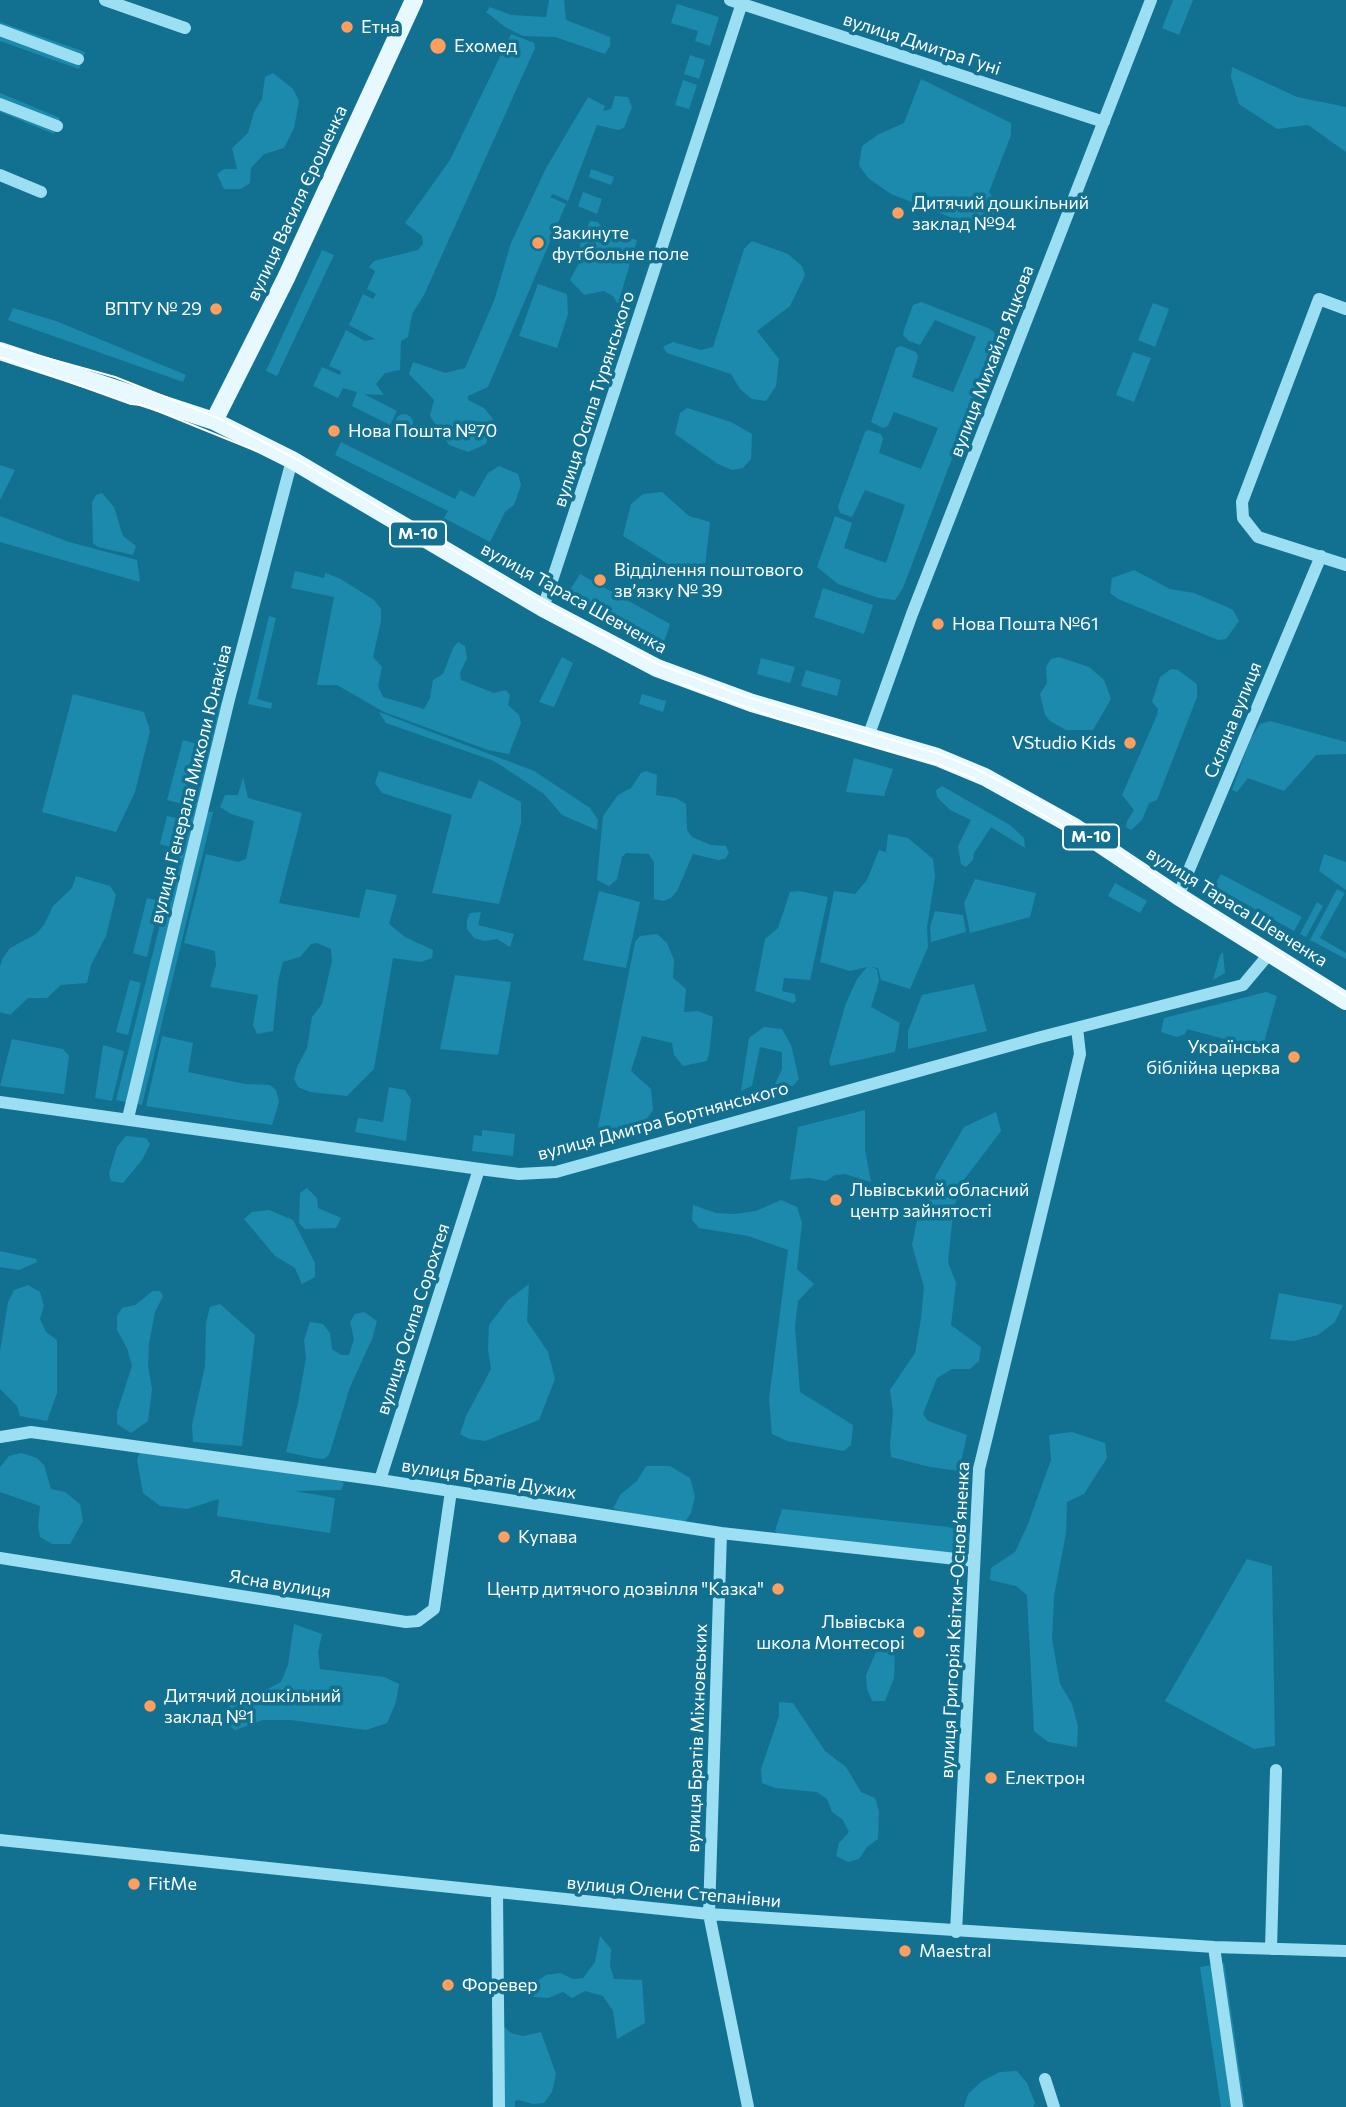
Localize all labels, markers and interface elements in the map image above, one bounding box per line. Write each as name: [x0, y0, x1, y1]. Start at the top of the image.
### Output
street label: вулиця Дмитра Гуні: [840, 8, 1004, 80]
place label: Етна: [361, 16, 400, 38]
marker: Етна: [339, 19, 355, 35]
place label: Ехомед: [454, 35, 517, 57]
marker: Ехомед: [428, 36, 448, 56]
street label: вулиця Василя Єрошенка: [242, 102, 352, 304]
place label: Дитячий дошкільний заклад №94: [912, 192, 1089, 234]
marker: Дитячий дошкільний заклад №94: [890, 205, 906, 221]
place label: Закинуте футбольне поле: [552, 222, 689, 264]
marker: Закинуте футбольне поле: [530, 235, 546, 251]
street label: вулиця Михайла Яцкова: [945, 262, 1039, 460]
street label: вулиця Осипа Турянського: [549, 288, 639, 510]
place label: ВПТУ № 29: [104, 298, 202, 320]
marker: ВПТУ № 29: [208, 301, 224, 317]
place label: Нова Пошта №70: [348, 420, 497, 442]
marker: Нова Пошта №70: [326, 423, 342, 439]
road number: М-10: [390, 522, 446, 547]
street label: вулиця Тараса Шевченка: [477, 538, 671, 658]
place label: Відділення поштового зв’язку № 39: [614, 559, 803, 602]
marker: Відділення поштового зв’язку № 39: [592, 572, 608, 588]
place label: Нова Пошта №61: [952, 613, 1099, 635]
marker: Нова Пошта №61: [930, 616, 946, 632]
street label: вулиця Генерала Миколи Юнаківа: [146, 642, 236, 926]
street label: Скляна вулиця: [1200, 659, 1266, 781]
place label: VStudio Kids: [1012, 732, 1116, 754]
marker: VStudio Kids: [1122, 735, 1138, 751]
road number: М-10: [1063, 824, 1119, 850]
street label: вулиця Тараса Шевченка: [1143, 842, 1331, 972]
place label: Українська біблійна церква: [1146, 1036, 1280, 1078]
marker: Українська біблійна церква: [1286, 1049, 1302, 1065]
street label: вулиця Дмитра Бортнянського: [535, 1077, 791, 1165]
place label: Львівський обласний центр зайнятості: [850, 1179, 1029, 1222]
marker: Львівський обласний центр зайнятості: [828, 1192, 844, 1208]
street label: вулиця Осипа Сорохтея: [372, 1221, 454, 1417]
street label: вулиця Братів Дужих: [400, 1454, 578, 1504]
street label: вулиця Григорія Квітки-Основʼяненка: [936, 1461, 974, 1779]
place label: Купава: [518, 1526, 577, 1548]
marker: Купава: [496, 1529, 512, 1545]
street label: Ясна вулиця: [228, 1565, 332, 1603]
place label: Центр дитячого дозвілля "Казка": [487, 1578, 764, 1600]
marker: Центр дитячого дозвілля "Казка": [770, 1581, 786, 1597]
place label: Львівська школа Монтесорі: [756, 1611, 905, 1654]
street label: вулиця Братів Міхновських: [682, 1623, 712, 1853]
marker: Львівська школа Монтесорі: [911, 1624, 927, 1640]
place label: Дитячий дошкільний заклад №1: [164, 1685, 341, 1728]
marker: Дитячий дошкільний заклад №1: [142, 1698, 158, 1714]
place label: Електрон: [1005, 1767, 1085, 1789]
marker: Електрон: [983, 1770, 999, 1786]
street label: вулиця Олени Степанівни: [566, 1872, 782, 1912]
place label: FitMe: [148, 1873, 197, 1895]
marker: FitMe: [126, 1876, 142, 1892]
place label: Maestral: [919, 1940, 991, 1962]
marker: Maestral: [897, 1943, 913, 1959]
place label: Форевер: [462, 1974, 538, 1996]
marker: Форевер: [440, 1977, 456, 1993]

